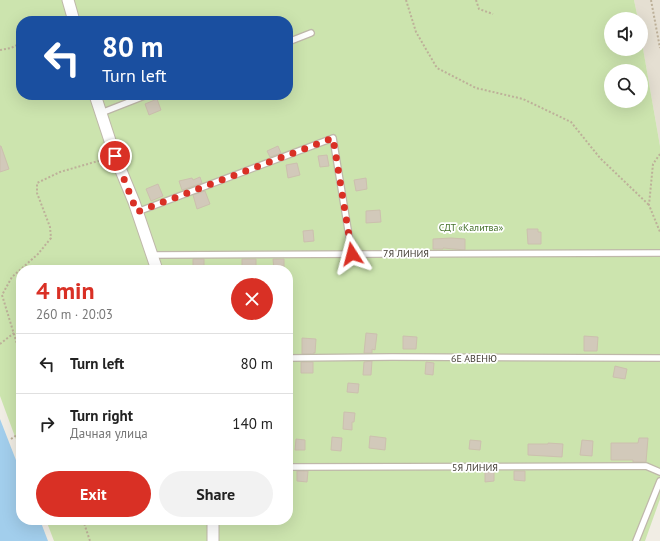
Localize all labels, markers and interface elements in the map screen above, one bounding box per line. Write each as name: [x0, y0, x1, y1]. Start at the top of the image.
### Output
map controls: [604, 12, 648, 108]
button: sound: [604, 12, 648, 56]
text: 80 m: [102, 28, 163, 65]
icon: left: [36, 32, 88, 84]
text: Turn left: [102, 64, 167, 87]
button: search: [604, 64, 648, 108]
pin: [98, 139, 132, 173]
icon: arrive: [104, 145, 126, 167]
park label: СДТ «Калитва»: [439, 221, 504, 234]
position arrow: [331, 233, 373, 275]
street label: 7Я ЛИНИЯ: [383, 247, 429, 260]
text: 4 min: [36, 275, 95, 306]
button: close: [231, 278, 273, 320]
text: 260 m · 20:03: [36, 306, 113, 323]
street label: 6Е АВЕНЮ: [451, 352, 497, 365]
icon: left: [36, 353, 58, 375]
text: Turn left: [70, 354, 124, 373]
text: 80 m: [240, 354, 273, 373]
text: Turn right: [70, 406, 133, 425]
icon: right: [36, 413, 58, 435]
text: 140 m: [232, 414, 273, 433]
text: Дачная улица: [70, 425, 148, 442]
street label: 5Я ЛИНИЯ: [452, 461, 498, 474]
button: Exit: [36, 471, 151, 517]
button: Share: [159, 471, 273, 517]

